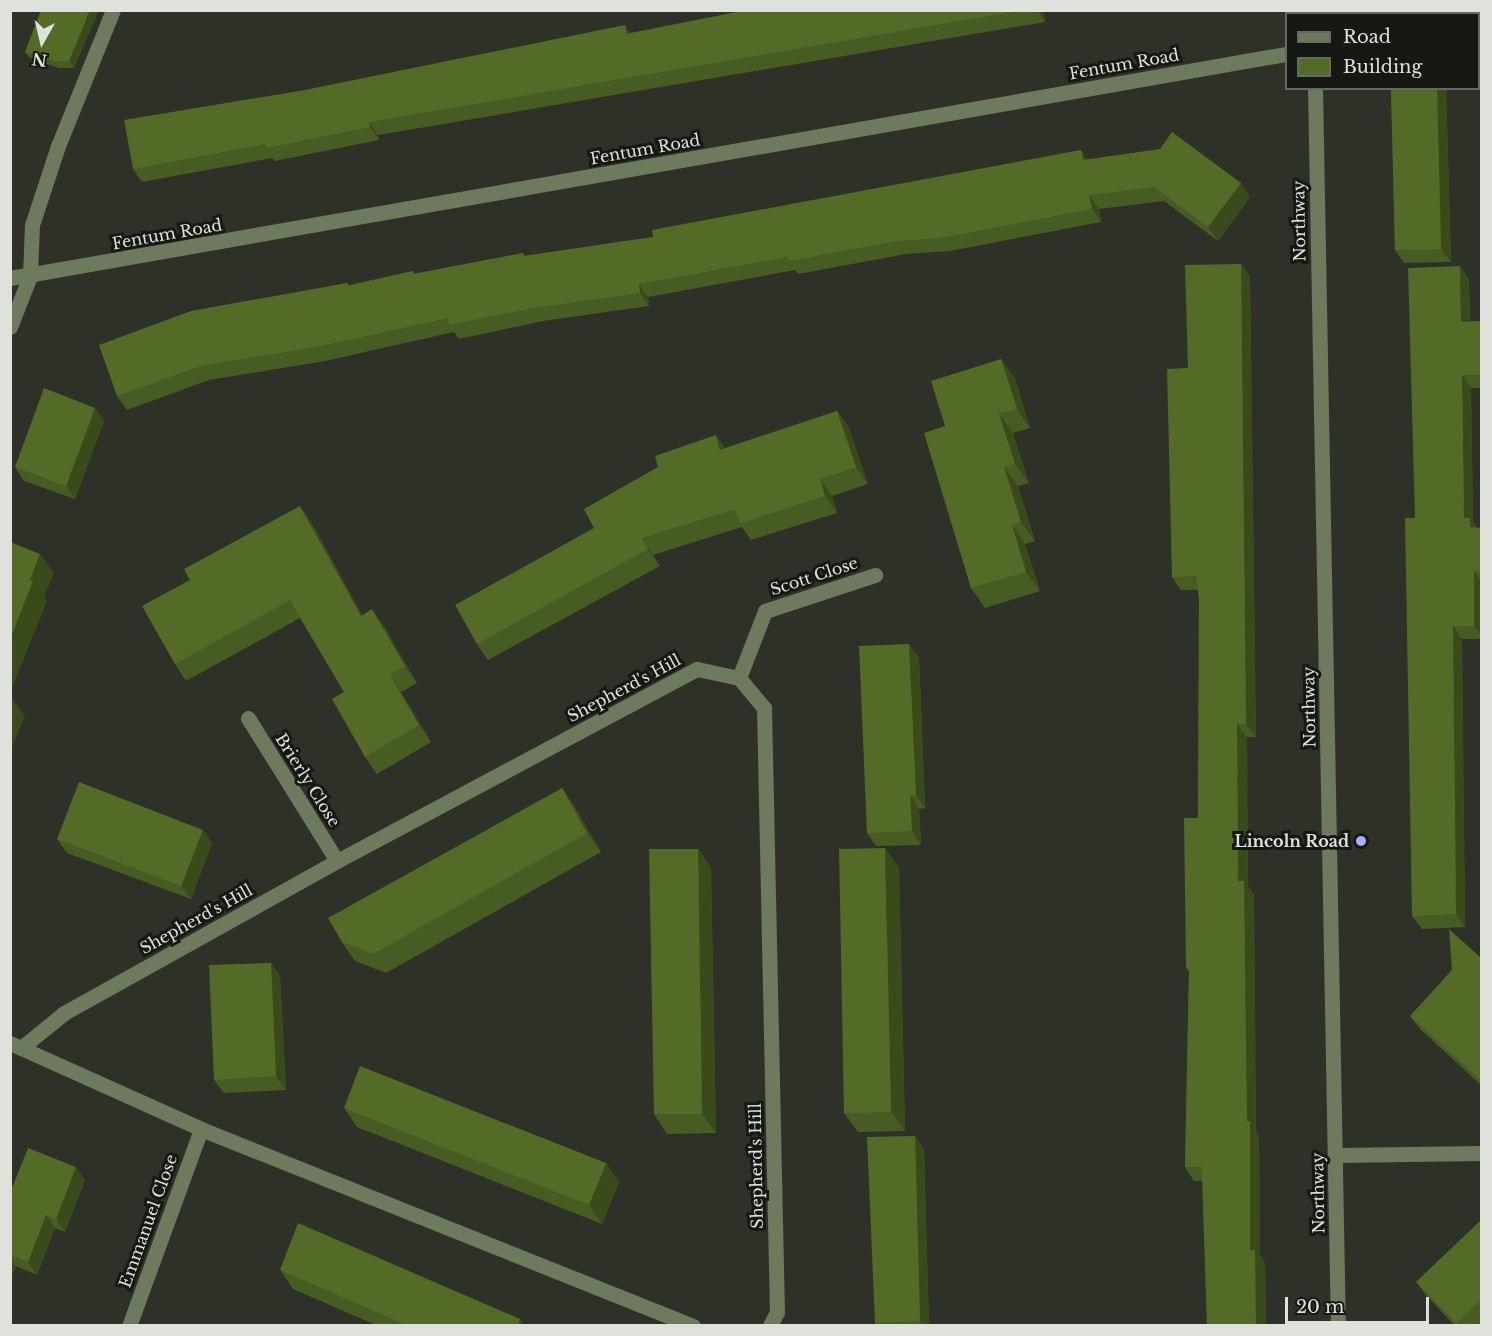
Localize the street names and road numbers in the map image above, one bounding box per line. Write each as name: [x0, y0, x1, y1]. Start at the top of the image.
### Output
street label: Fentum Road: [1067, 45, 1181, 83]
street label: Fentum Road: [588, 130, 702, 168]
street label: Northway: [1289, 180, 1309, 262]
street label: Fentum Road: [110, 215, 224, 253]
street label: Scott Close: [768, 553, 860, 599]
street label: Shepherd's Hill: [564, 650, 684, 726]
street label: Northway: [1299, 666, 1319, 748]
street label: Brierly Close: [272, 730, 344, 830]
street label: Shepherd's Hill: [136, 880, 256, 958]
street label: Shepherd's Hill: [745, 1103, 767, 1229]
street label: Emmanuel Close: [115, 1152, 181, 1290]
street label: Northway: [1308, 1152, 1328, 1234]

